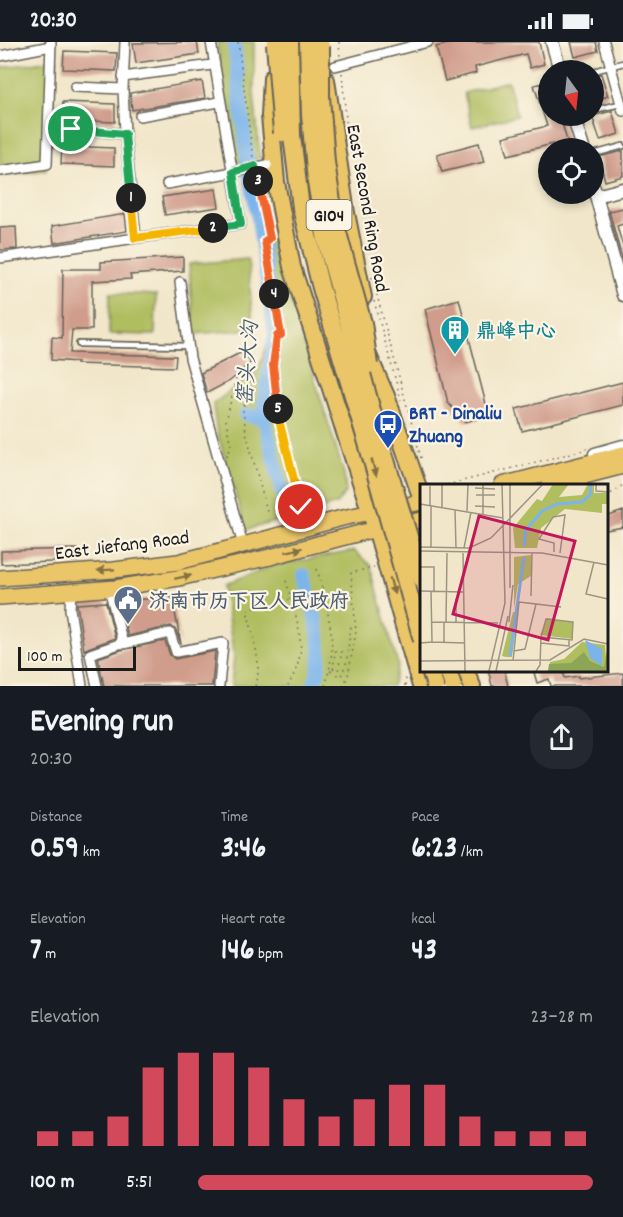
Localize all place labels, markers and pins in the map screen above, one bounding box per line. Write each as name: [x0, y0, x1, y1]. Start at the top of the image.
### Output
pin: [45, 103, 96, 154]
pin: 3: [243, 166, 273, 196]
pin: 1: [116, 183, 146, 213]
pin: 2: [198, 213, 228, 243]
pin: 4: [259, 279, 289, 309]
building icon: 鼎峰中心: [439, 314, 471, 356]
place label: 鼎峰中心: [476, 319, 556, 347]
pin: 5: [263, 394, 293, 424]
place label: BRT - Dinaliu Zhuang: [409, 401, 502, 452]
bus stop icon: BRT - Dinaliu Zhuang: [372, 408, 404, 450]
pin: [275, 481, 326, 532]
public building icon: 济南市历下区人民政府: [112, 584, 144, 626]
place label: 济南市历下区人民政府: [149, 589, 349, 617]

